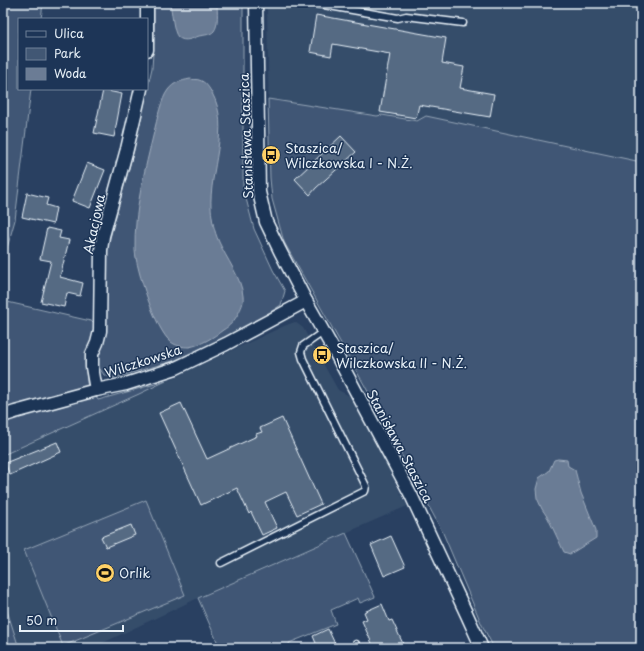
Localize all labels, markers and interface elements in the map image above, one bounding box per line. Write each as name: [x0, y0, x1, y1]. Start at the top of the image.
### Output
legend: [18, 18, 148, 90]
text: Ulica: [54, 24, 84, 42]
text: Park: [54, 44, 81, 62]
text: Woda: [54, 64, 87, 82]
street label: Stanisława Staszica: [234, 72, 257, 199]
place label: Staszica/ Wilczkowska I - N.Ż.: [285, 138, 413, 172]
bus stop icon: Staszica/ Wilczkowska I - N.Ż.: [260, 144, 282, 166]
street label: Akacjowa: [78, 191, 109, 256]
place label: Staszica/ Wilczkowska II - N.Ż.: [336, 338, 467, 372]
street label: Wilczkowska: [102, 339, 185, 382]
bus stop icon: Staszica/ Wilczkowska II - N.Ż.: [311, 344, 333, 366]
street label: Stanisława Staszica: [362, 386, 439, 507]
sports icon: Orlik: [94, 562, 116, 584]
place label: Orlik: [119, 563, 150, 582]
scale bar: [20, 607, 123, 633]
text: 50 m: [26, 611, 57, 629]

